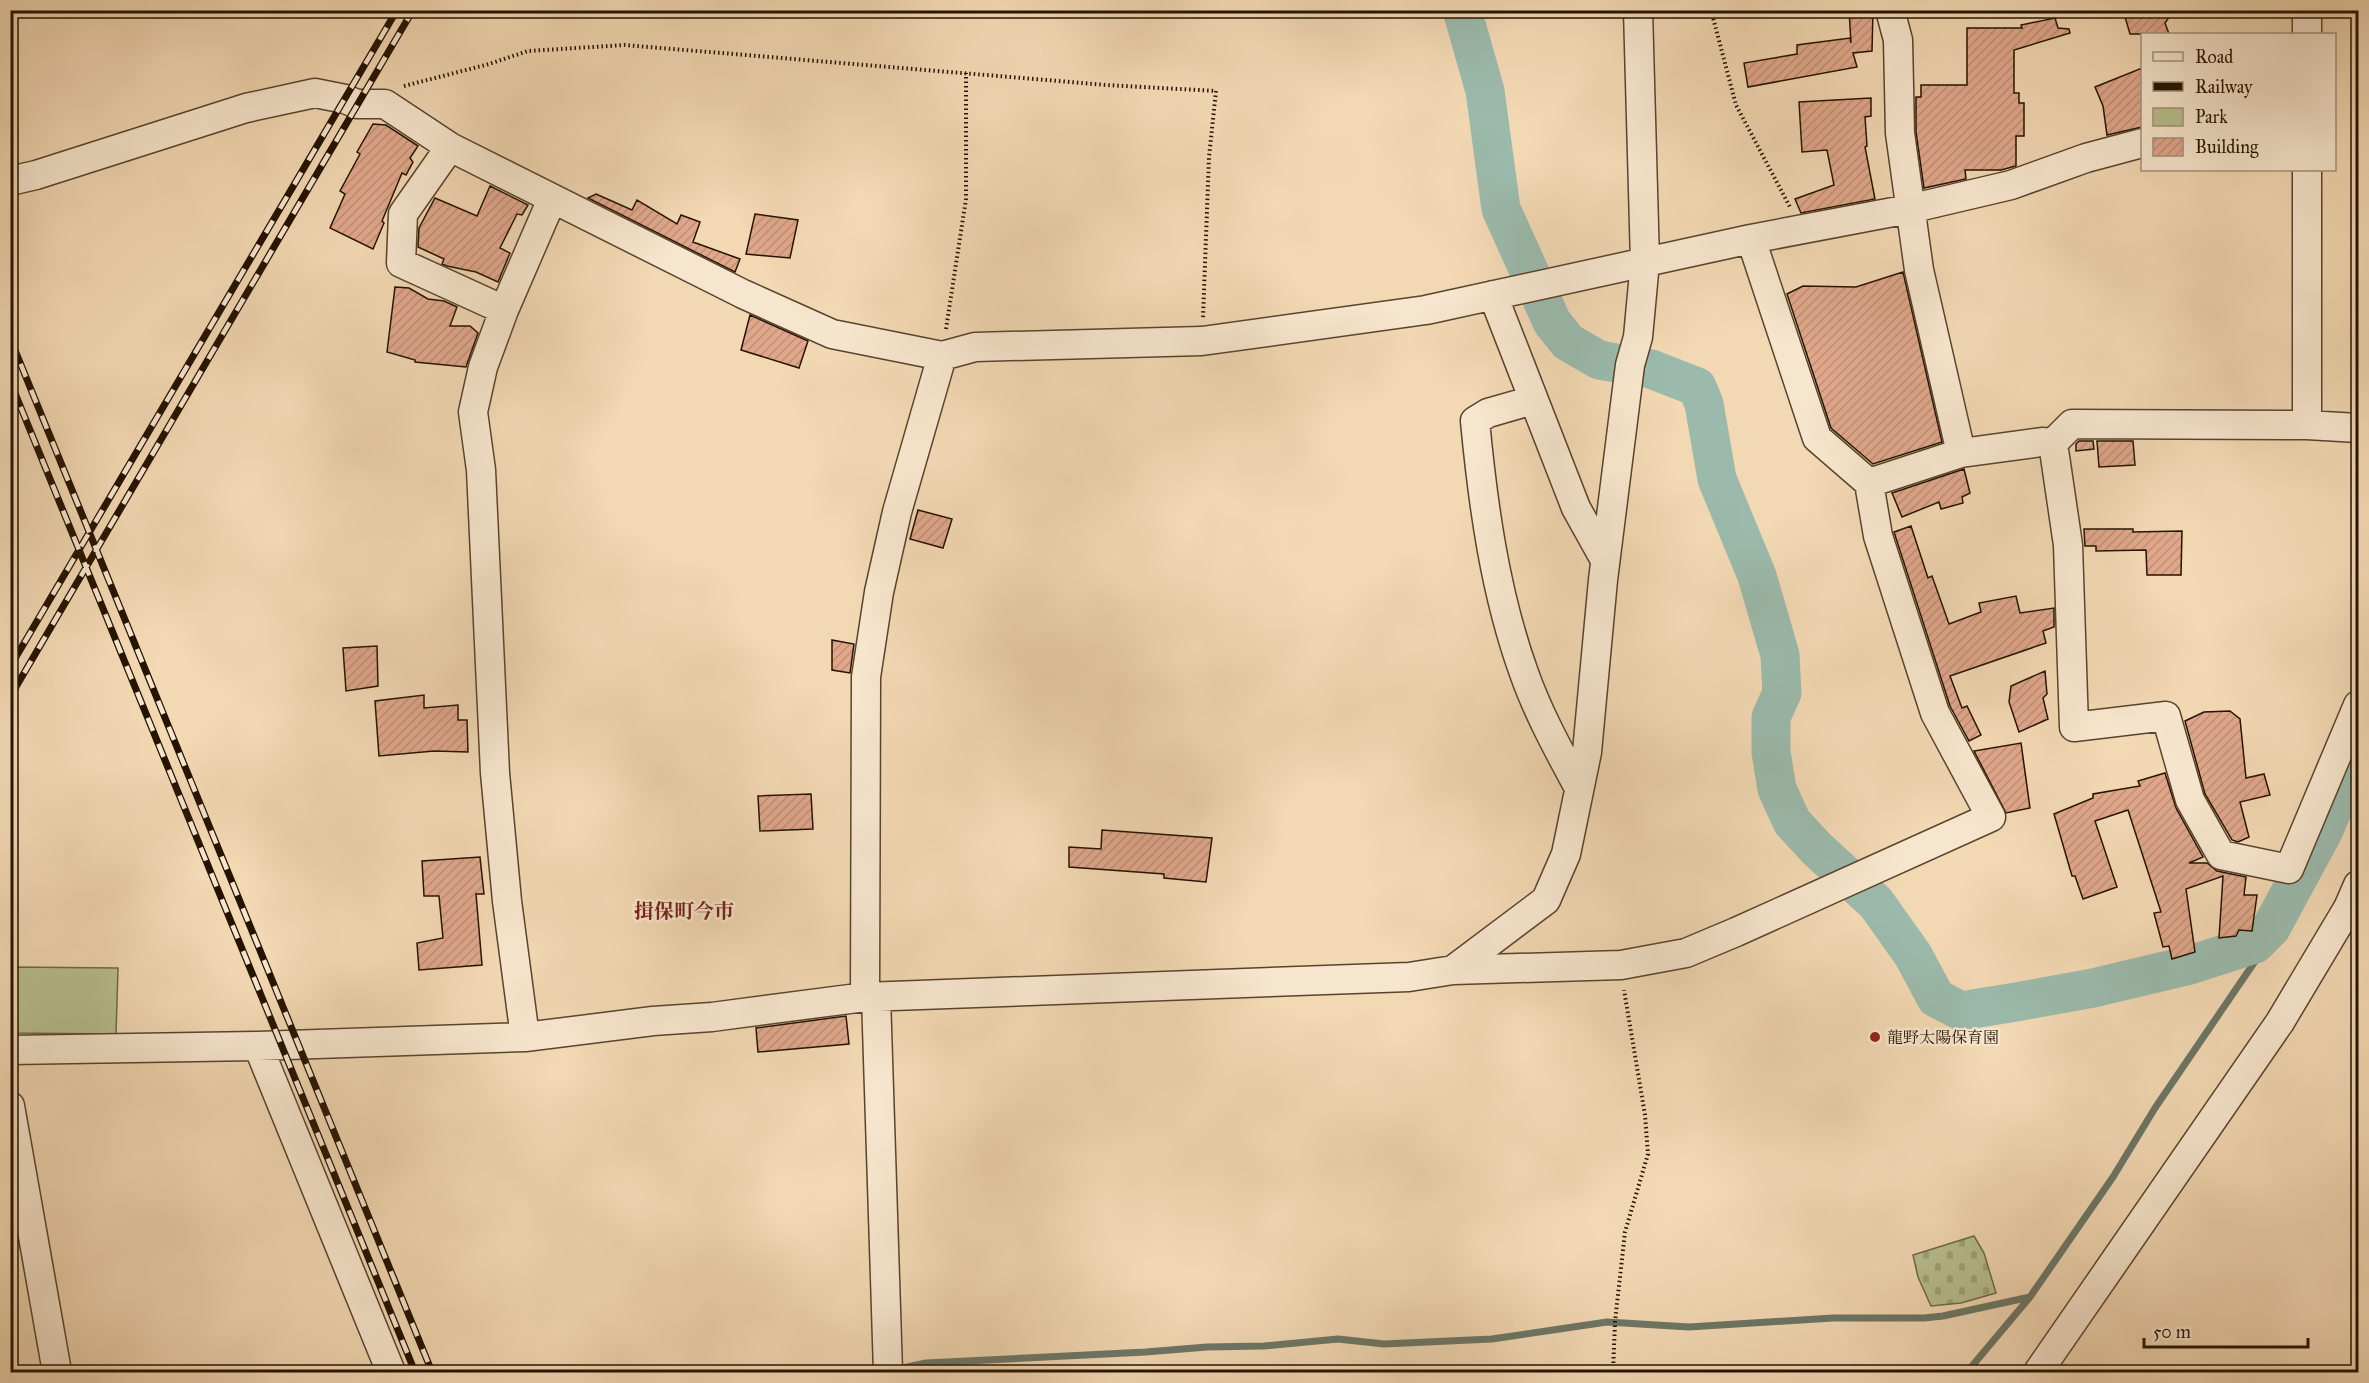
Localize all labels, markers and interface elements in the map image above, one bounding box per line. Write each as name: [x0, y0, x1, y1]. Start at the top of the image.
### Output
legend: [2141, 33, 2336, 171]
text: Road: [2195, 46, 2233, 68]
text: Railway: [2195, 76, 2253, 98]
text: Park: [2195, 106, 2228, 128]
text: Building: [2195, 136, 2259, 159]
district label: 揖保町今市: [634, 899, 734, 923]
place label: 龍野太陽保育園: [1887, 1028, 1999, 1047]
marker: 龍野太陽保育園: [1868, 1030, 1882, 1044]
scale bar: [2144, 1311, 2308, 1349]
text: 50 m: [2153, 1321, 2191, 1343]

